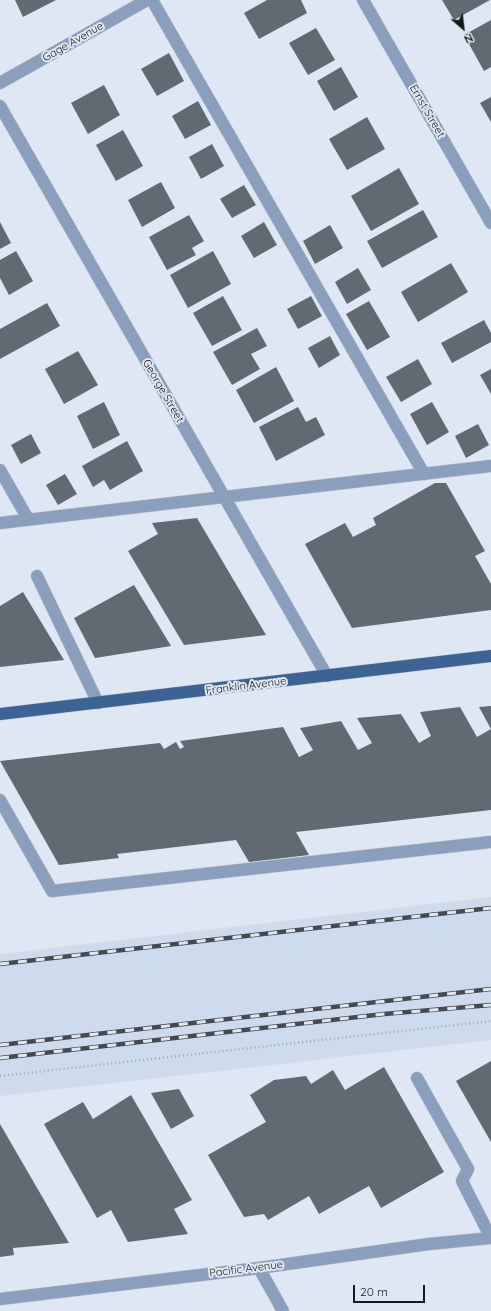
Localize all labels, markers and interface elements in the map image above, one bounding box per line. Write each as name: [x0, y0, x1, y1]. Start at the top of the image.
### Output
north arrow: [443, 8, 483, 48]
street label: Gage Avenue: [40, 19, 106, 65]
text: N: [462, 31, 475, 47]
street label: Ernst Street: [407, 82, 447, 140]
street label: George Street: [140, 357, 186, 425]
street label: Franklin Avenue: [205, 675, 287, 697]
street label: Pacific Avenue: [209, 1258, 283, 1280]
scale bar: [355, 1277, 427, 1303]
text: 20 m: [360, 1284, 388, 1299]

